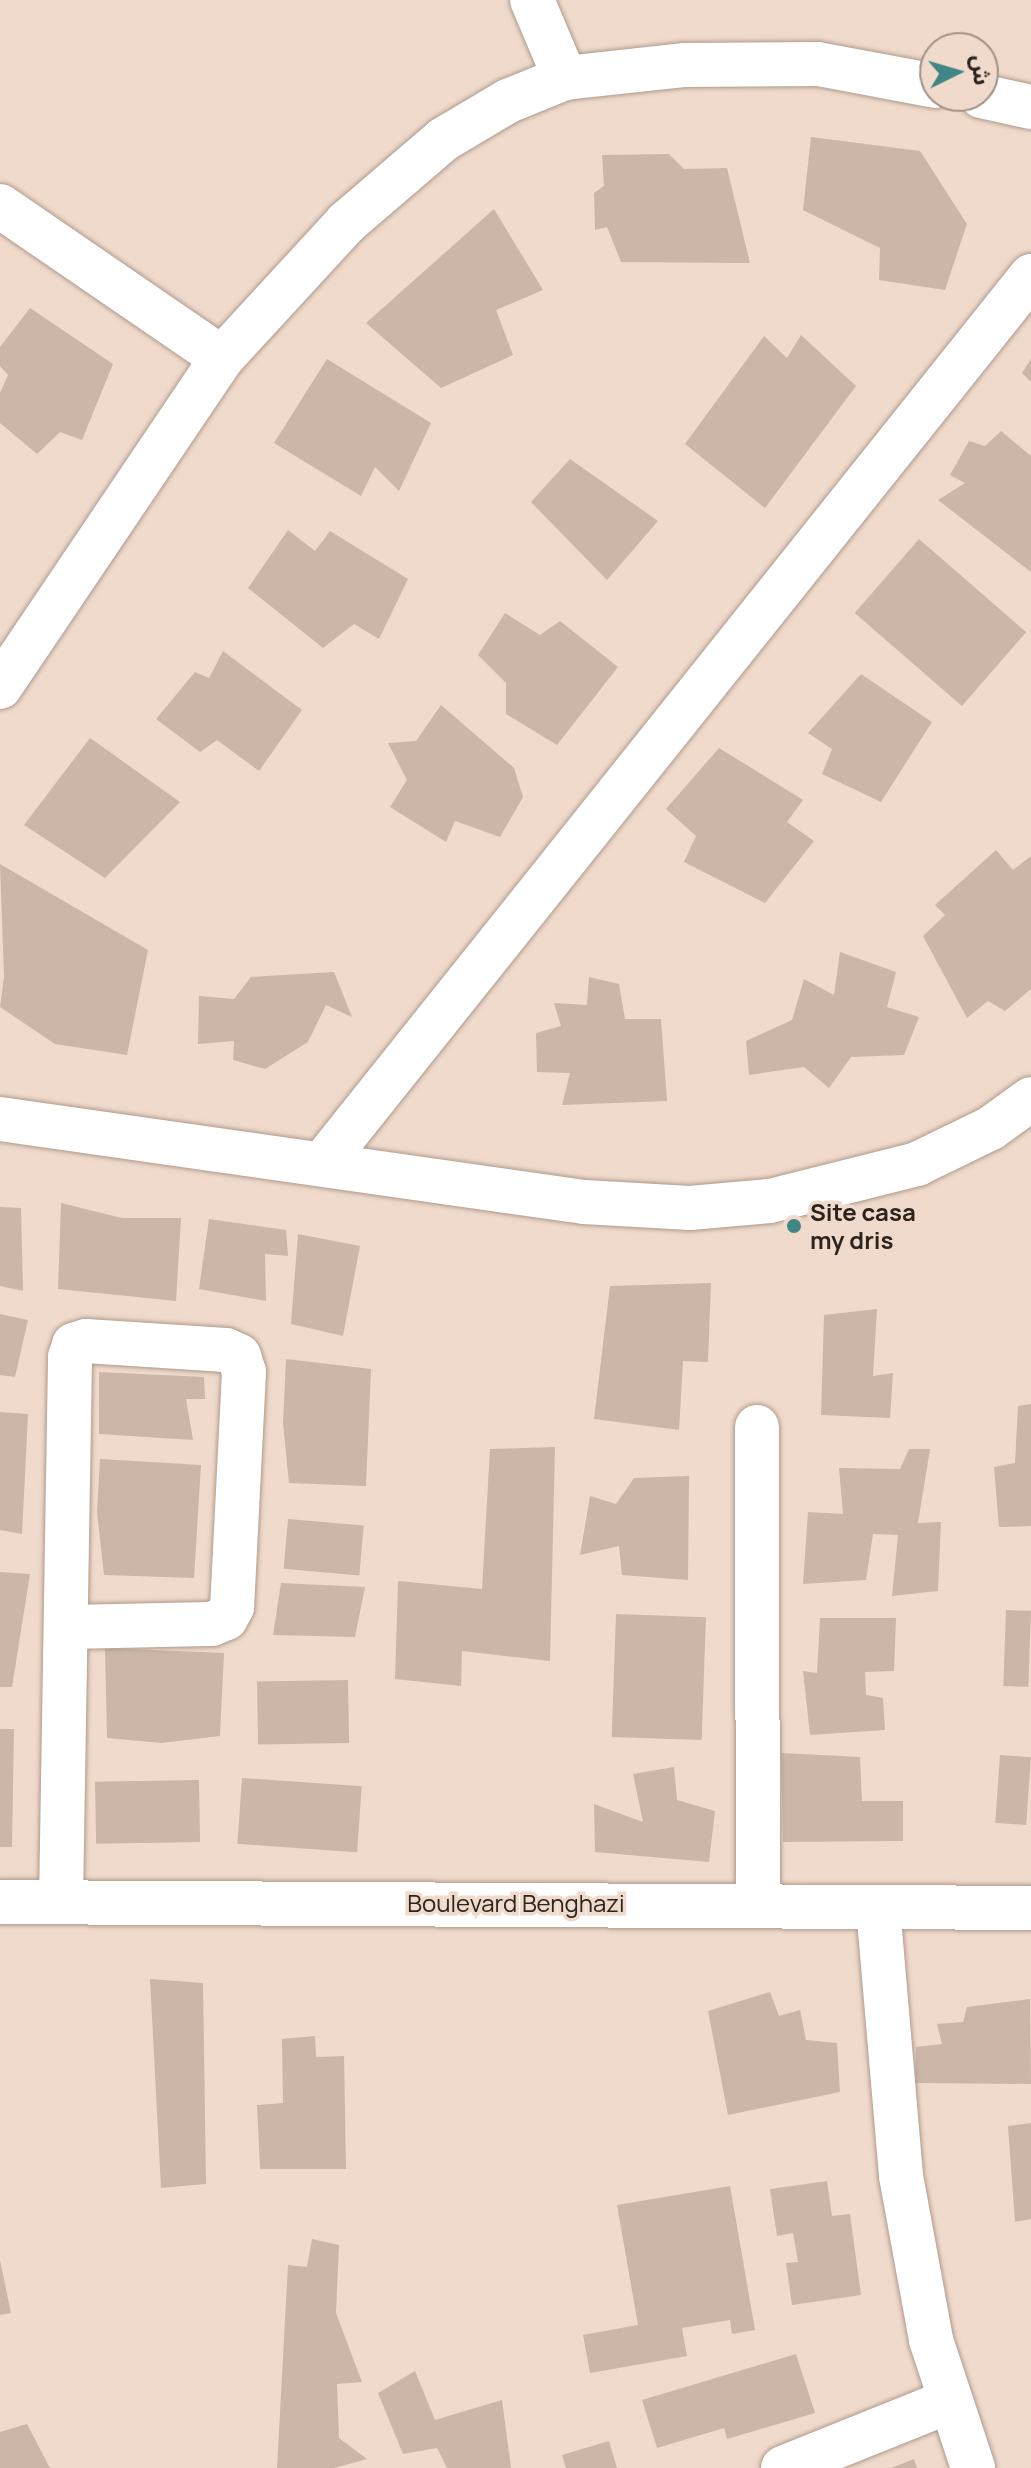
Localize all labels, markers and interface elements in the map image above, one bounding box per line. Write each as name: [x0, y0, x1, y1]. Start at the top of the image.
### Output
north arrow: [919, 32, 999, 112]
text: ش: [965, 54, 997, 86]
place label: Site casa my dris: [810, 1198, 916, 1254]
marker: Site casa my dris: [785, 1217, 803, 1235]
street label: Boulevard Benghazi: [407, 1889, 625, 1917]

